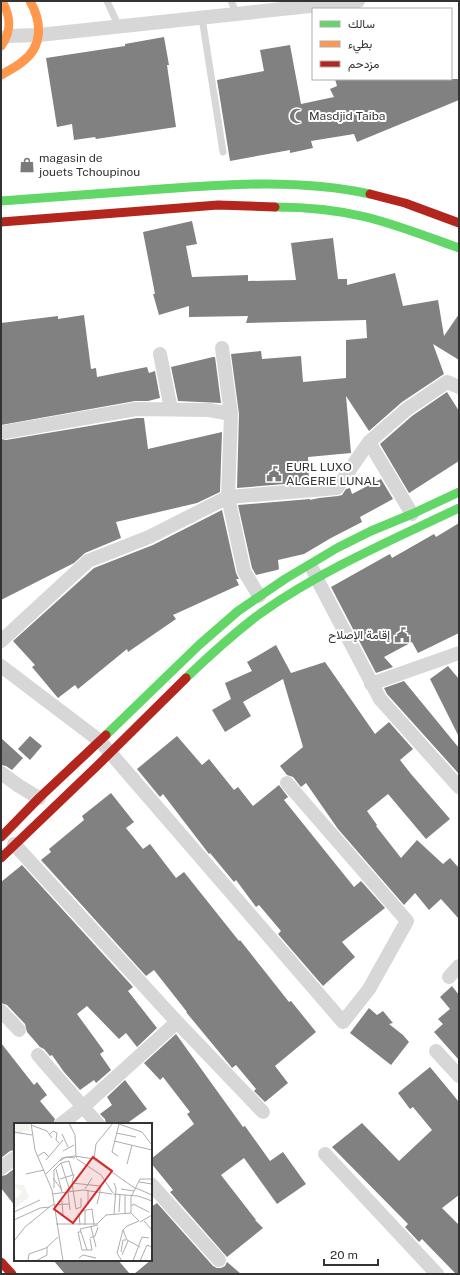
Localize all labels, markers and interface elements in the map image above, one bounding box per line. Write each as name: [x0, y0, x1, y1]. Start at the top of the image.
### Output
legend: [312, 8, 452, 80]
text: سالك: [348, 17, 375, 31]
text: بطيء: [348, 37, 372, 54]
text: مزدحم: [348, 57, 379, 72]
mosque icon: Masdjid Taiba: [288, 107, 306, 125]
place label: Masdjid Taiba: [309, 109, 385, 123]
place label: magasin de jouets Tchoupinou: [38, 151, 140, 179]
shop icon: magasin de jouets Tchoupinou: [18, 156, 36, 174]
place label: EURL LUXO ALGERIE LUNAL: [286, 460, 379, 488]
public building icon: EURL LUXO ALGERIE LUNAL: [265, 465, 283, 483]
public building icon: إقامة الإصلاح: [393, 626, 411, 644]
place label: إقامة الإصلاح: [328, 628, 390, 644]
inset map: [14, 1123, 152, 1261]
scale bar: [324, 1241, 378, 1267]
text: 20 m: [330, 1248, 358, 1262]

